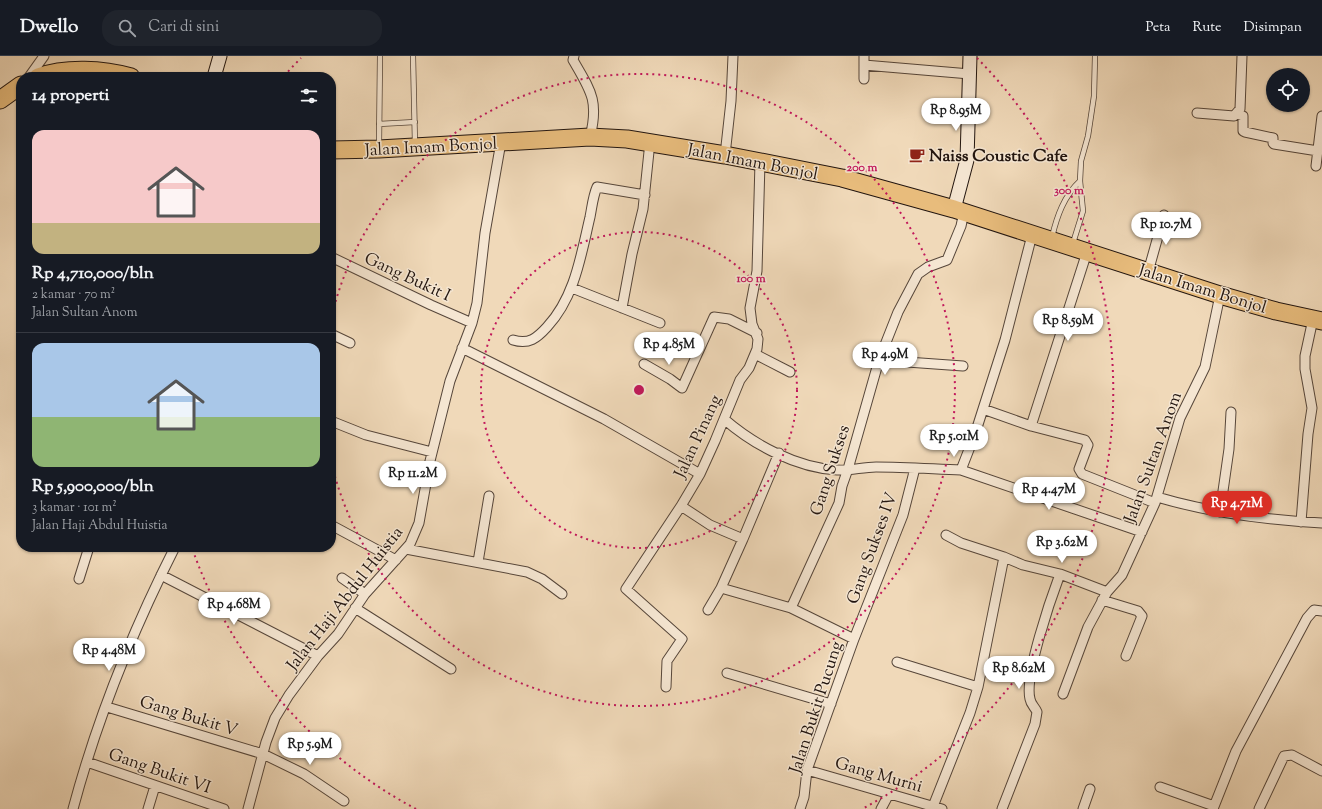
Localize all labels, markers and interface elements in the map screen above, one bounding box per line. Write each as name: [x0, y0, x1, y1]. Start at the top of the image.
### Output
search box: [102, 10, 382, 46]
text: Dwello: [20, 14, 78, 41]
icon: search: [116, 17, 138, 39]
text: Cari di sini: [148, 17, 219, 38]
text: Peta: [1145, 18, 1170, 38]
text: Rute: [1192, 18, 1222, 38]
text: Disimpan: [1244, 18, 1302, 38]
map controls: [1266, 68, 1310, 112]
button: locate: [1266, 68, 1310, 112]
text: 14 properti: [32, 84, 109, 108]
icon: filters: [298, 85, 320, 107]
pin: Rp 8.95M: [915, 98, 997, 132]
text: Rp 8.95M: [930, 102, 982, 120]
street label: Jalan Imam Bonjol: [363, 133, 498, 164]
street label: Jalan Imam Bonjol: [684, 138, 820, 187]
place label: Naiss Coustic Cafe: [929, 145, 1068, 169]
cafe icon: Naiss Coustic Cafe: [908, 146, 926, 164]
icon: home: [140, 156, 212, 228]
text: 200 m: [847, 159, 877, 177]
text: 300 m: [1054, 182, 1084, 200]
pin: Rp 10.7M: [1125, 212, 1207, 246]
text: Rp 10.7M: [1140, 216, 1192, 234]
street label: Gang Bukit I: [360, 247, 455, 309]
street label: Jalan Imam Bonjol: [1135, 259, 1270, 321]
text: Rp 4,710,000/bln: [32, 262, 154, 286]
text: 100 m: [735, 270, 766, 288]
text: 2 kamar · 70 m²: [32, 286, 115, 304]
text: Jalan Sultan Anom: [32, 304, 137, 322]
pin: Rp 8.59M: [1027, 308, 1109, 342]
text: Rp 8.59M: [1042, 312, 1094, 330]
pin: Rp 4.85M: [628, 332, 710, 366]
text: Rp 4.85M: [643, 336, 695, 354]
pin: Rp 4.9M: [848, 342, 922, 376]
text: Rp 4.9M: [861, 346, 909, 364]
icon: home: [140, 369, 212, 441]
centre of rings: [632, 383, 646, 397]
street label: Jalan Sultan Anom: [1119, 389, 1189, 528]
street label: Jalan Pinang: [669, 391, 729, 483]
street label: Gang Sukses: [805, 422, 857, 519]
pin: Rp 5.01M: [913, 424, 995, 458]
text: Rp 5.01M: [929, 428, 979, 446]
pin: Rp 11.2M: [372, 461, 454, 495]
text: Rp 11.2M: [388, 465, 438, 483]
text: Rp 5,900,000/bln: [32, 475, 154, 499]
pin: Rp 4.47M: [1008, 477, 1090, 511]
text: Rp 4.47M: [1022, 481, 1076, 499]
street label: Gang Sukses IV: [842, 489, 904, 608]
pin: Rp 4.71M: [1196, 491, 1278, 525]
text: Rp 4.71M: [1211, 495, 1263, 513]
text: 3 kamar · 101 m²: [32, 499, 117, 517]
text: Jalan Haji Abdul Huistia: [32, 517, 167, 535]
street label: Jalan Haji Abdul Huistia: [281, 522, 410, 677]
pin: Rp 3.62M: [1021, 530, 1103, 564]
text: Rp 3.62M: [1036, 534, 1088, 552]
pin: Rp 4.68M: [193, 592, 275, 626]
text: Rp 4.68M: [207, 596, 261, 614]
pin: Rp 4.48M: [68, 638, 150, 672]
street label: Jalan Bukit Pucung: [784, 638, 850, 778]
text: Rp 4.48M: [82, 642, 136, 660]
pin: Rp 8.62M: [978, 656, 1060, 690]
text: Rp 8.62M: [993, 660, 1045, 678]
street label: Gang Bukit V: [137, 691, 241, 743]
pin: Rp 5.9M: [273, 732, 347, 766]
text: Rp 5.9M: [288, 736, 332, 754]
street label: Gang Bukit VI: [105, 743, 214, 801]
street label: Gang Murni: [832, 752, 925, 800]

